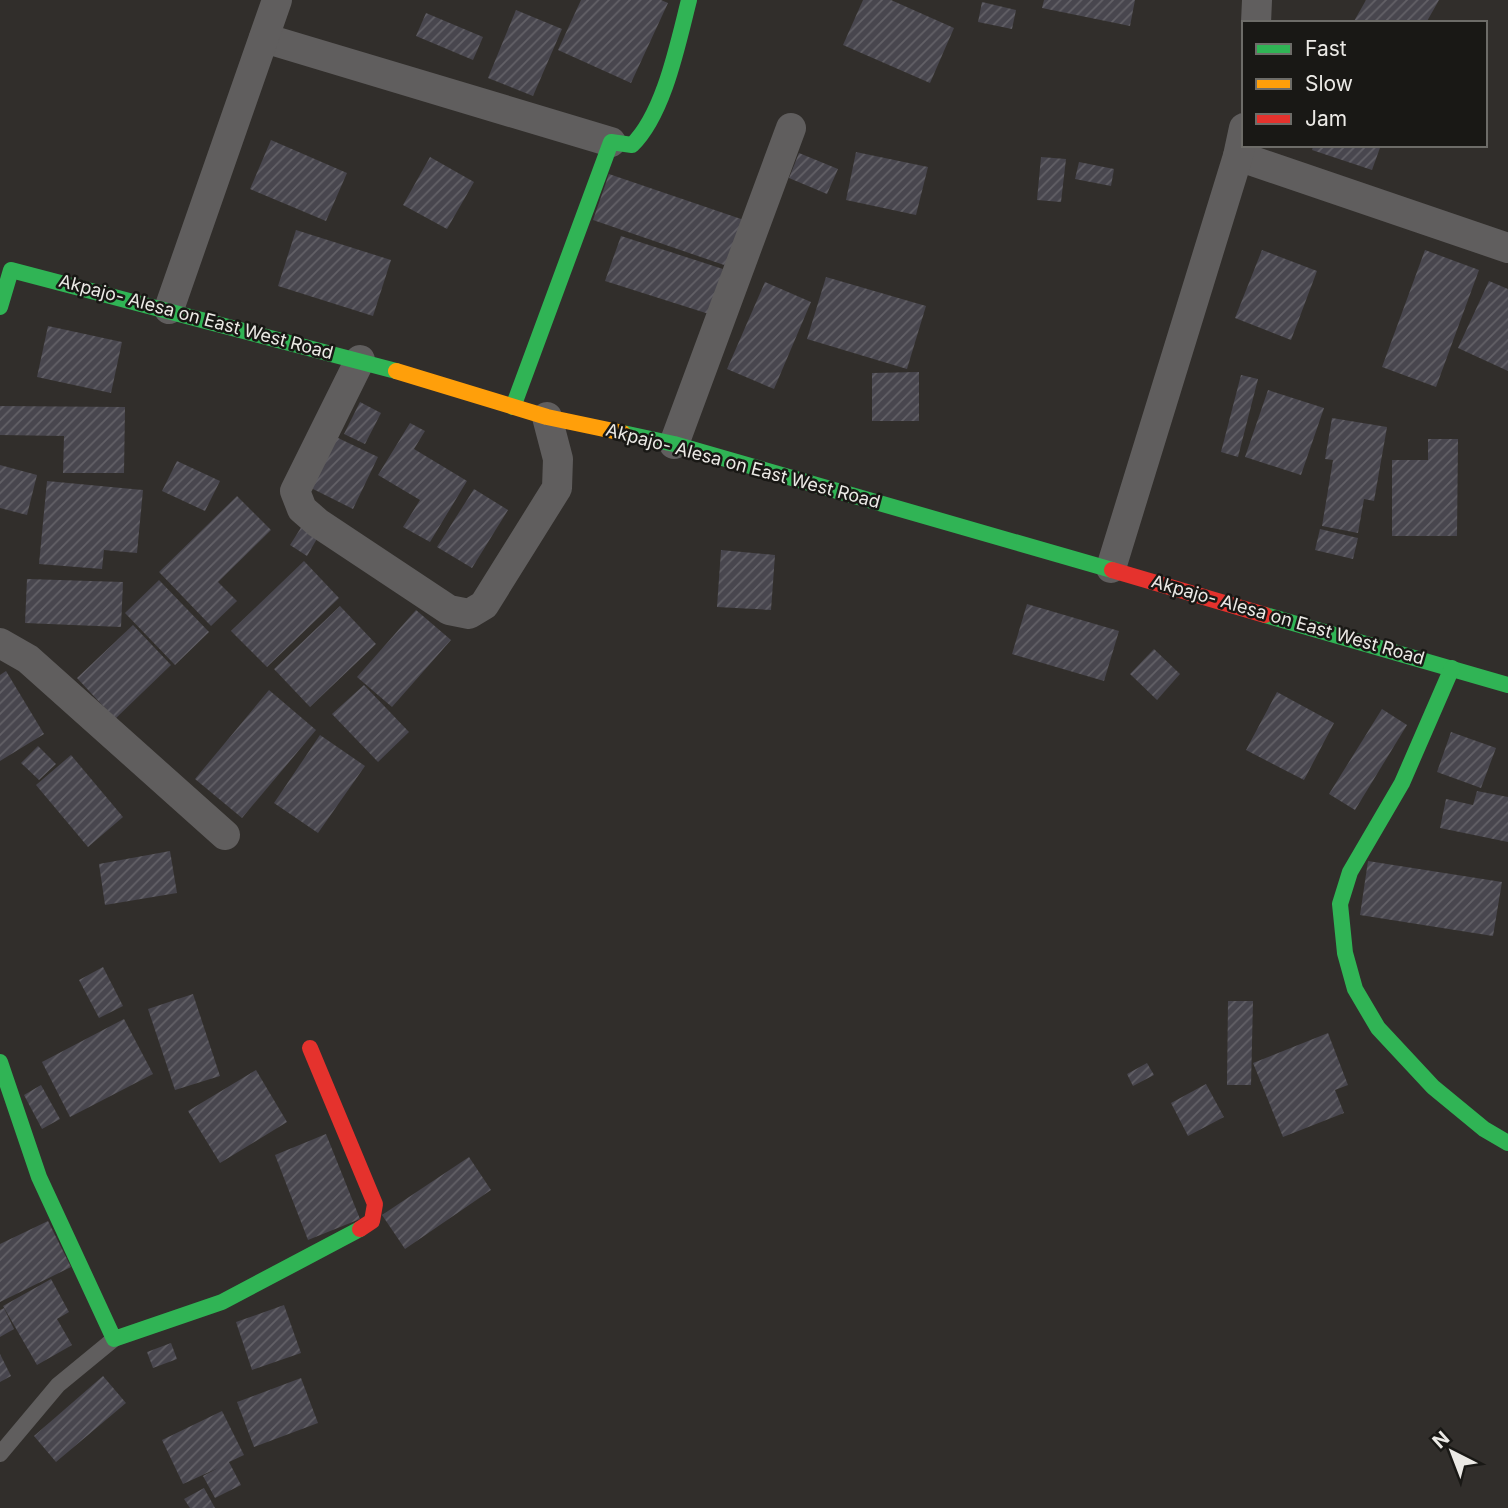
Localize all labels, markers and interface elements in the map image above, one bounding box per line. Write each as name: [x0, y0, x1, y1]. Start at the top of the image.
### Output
legend: [1242, 21, 1487, 147]
text: Fast: [1305, 36, 1347, 61]
text: Slow: [1305, 71, 1353, 96]
text: Jam: [1305, 106, 1347, 131]
street label: Akpajo- Alesa on East West Road: [57, 270, 336, 363]
street label: Akpajo- Alesa on East West Road: [604, 419, 883, 512]
street label: Akpajo- Alesa on East West Road: [1149, 570, 1427, 669]
north arrow: [1417, 1417, 1487, 1487]
text: N: [1428, 1426, 1454, 1453]

